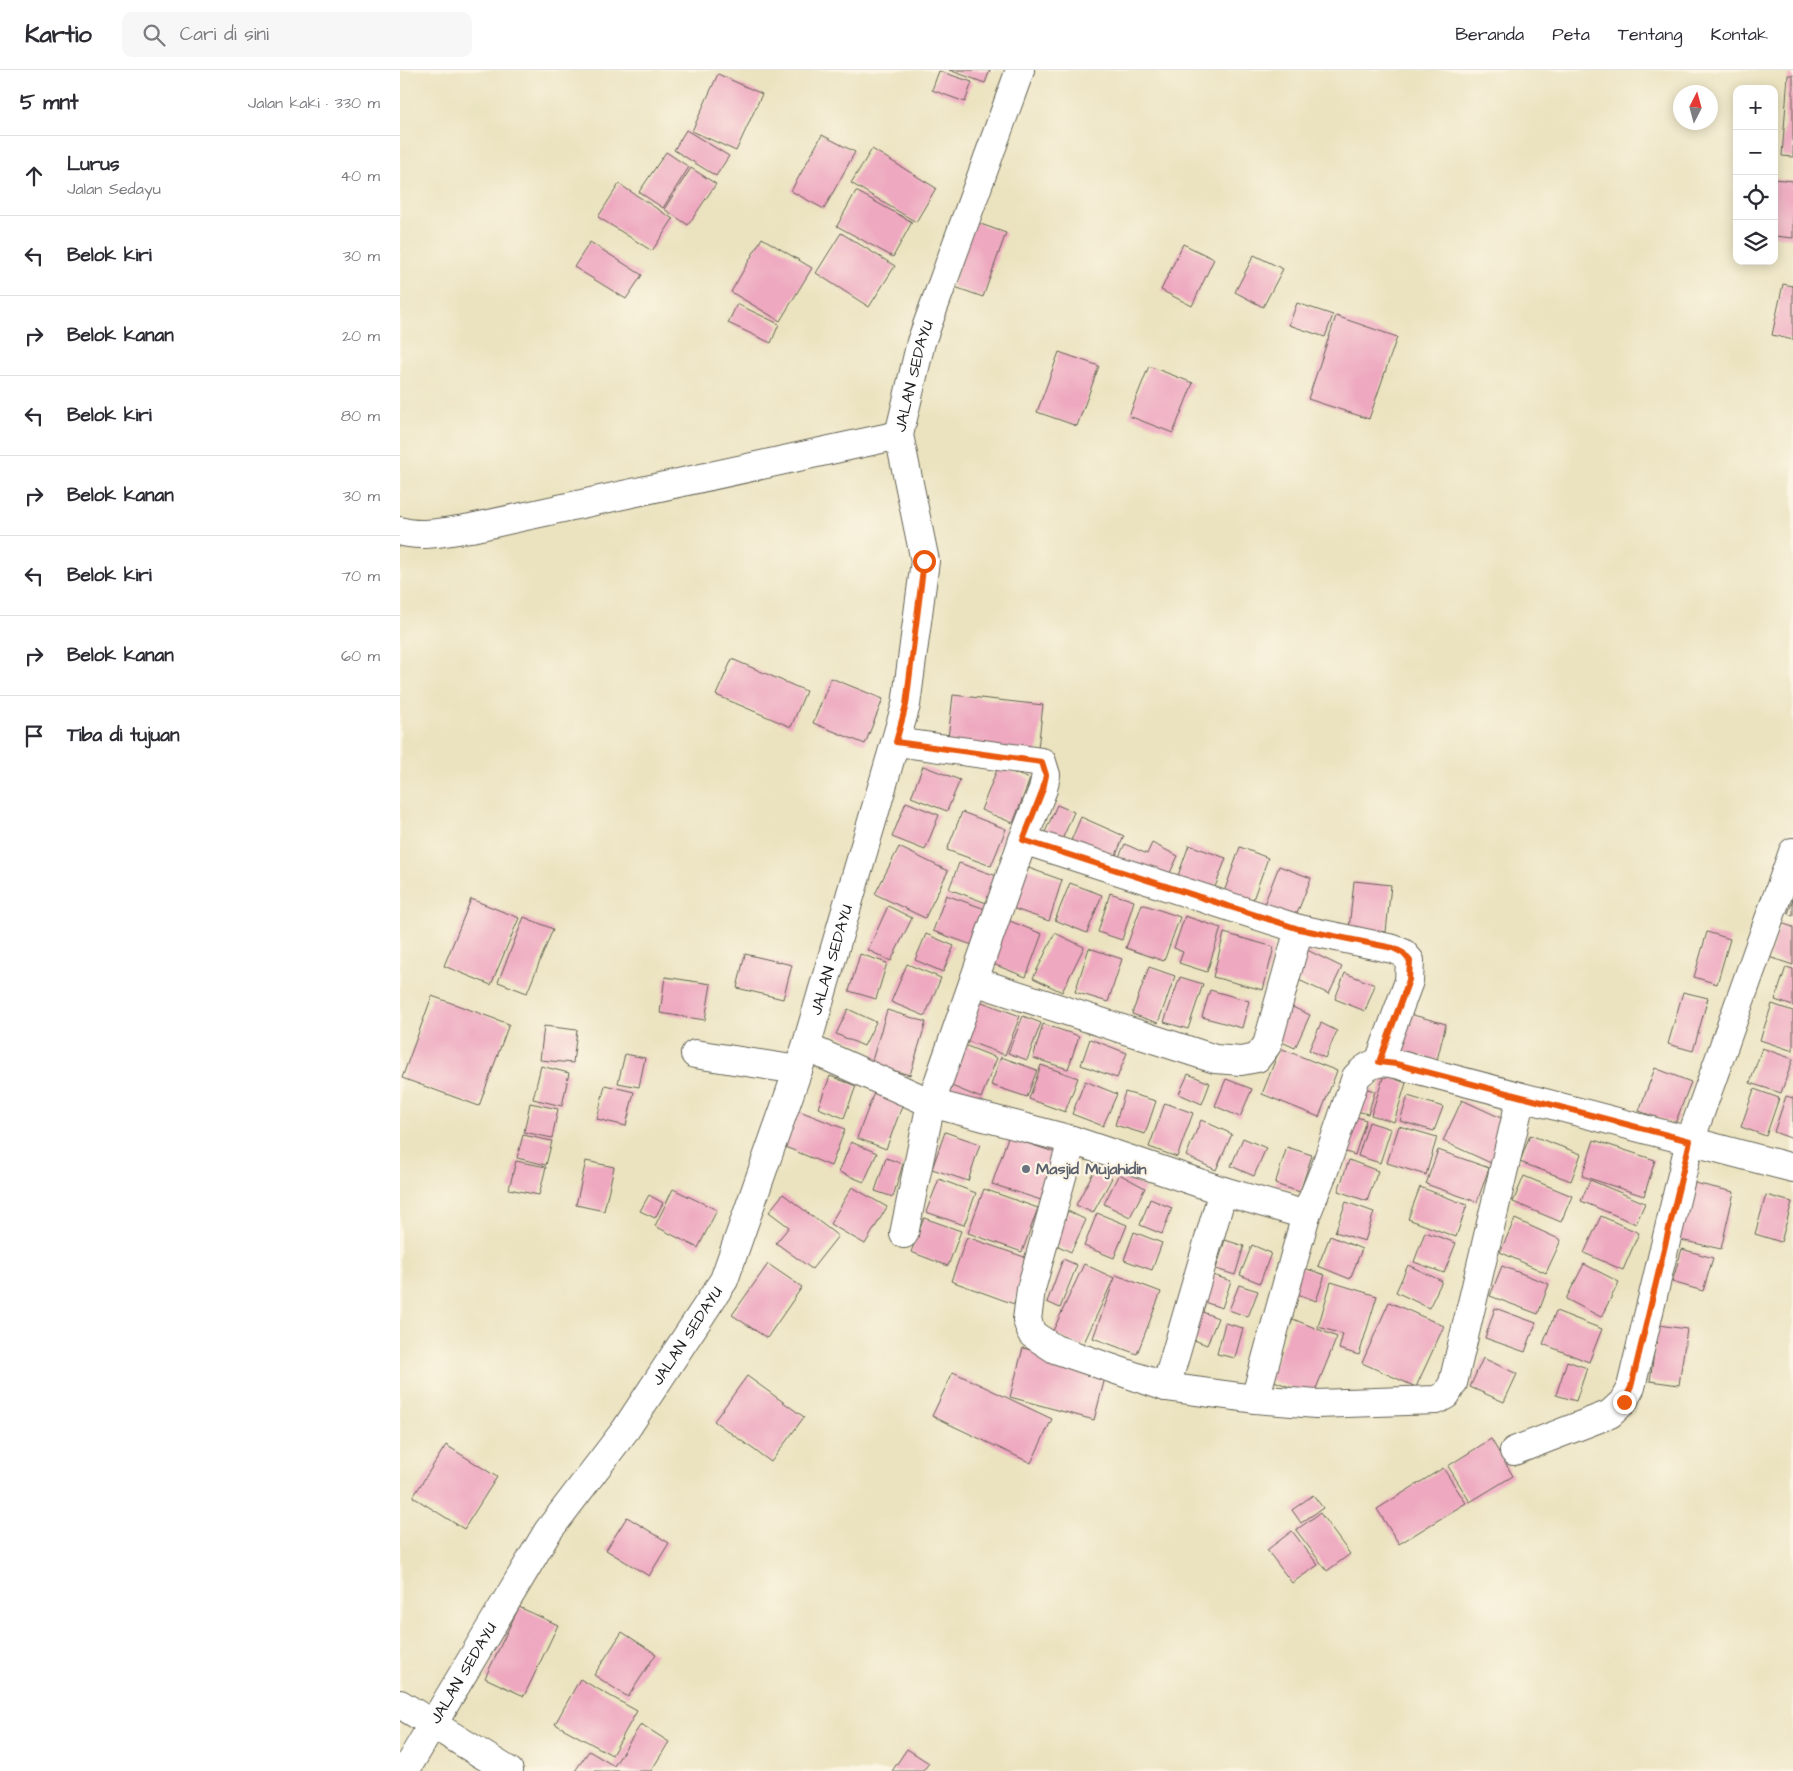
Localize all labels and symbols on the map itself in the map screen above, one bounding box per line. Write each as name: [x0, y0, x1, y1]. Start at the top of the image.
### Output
north arrow: [1673, 85, 1718, 130]
street label: JALAN SEDAYU: [889, 317, 939, 434]
route start: [913, 550, 936, 573]
street label: JALAN SEDAYU: [805, 902, 858, 1018]
place label: Masjid Mujahidin: [1036, 1158, 1147, 1180]
marker: Masjid Mujahidin: [1020, 1163, 1032, 1175]
street label: JALAN SEDAYU: [646, 1282, 728, 1390]
route end: [1613, 1391, 1636, 1414]
street label: JALAN SEDAYU: [425, 1618, 502, 1728]

